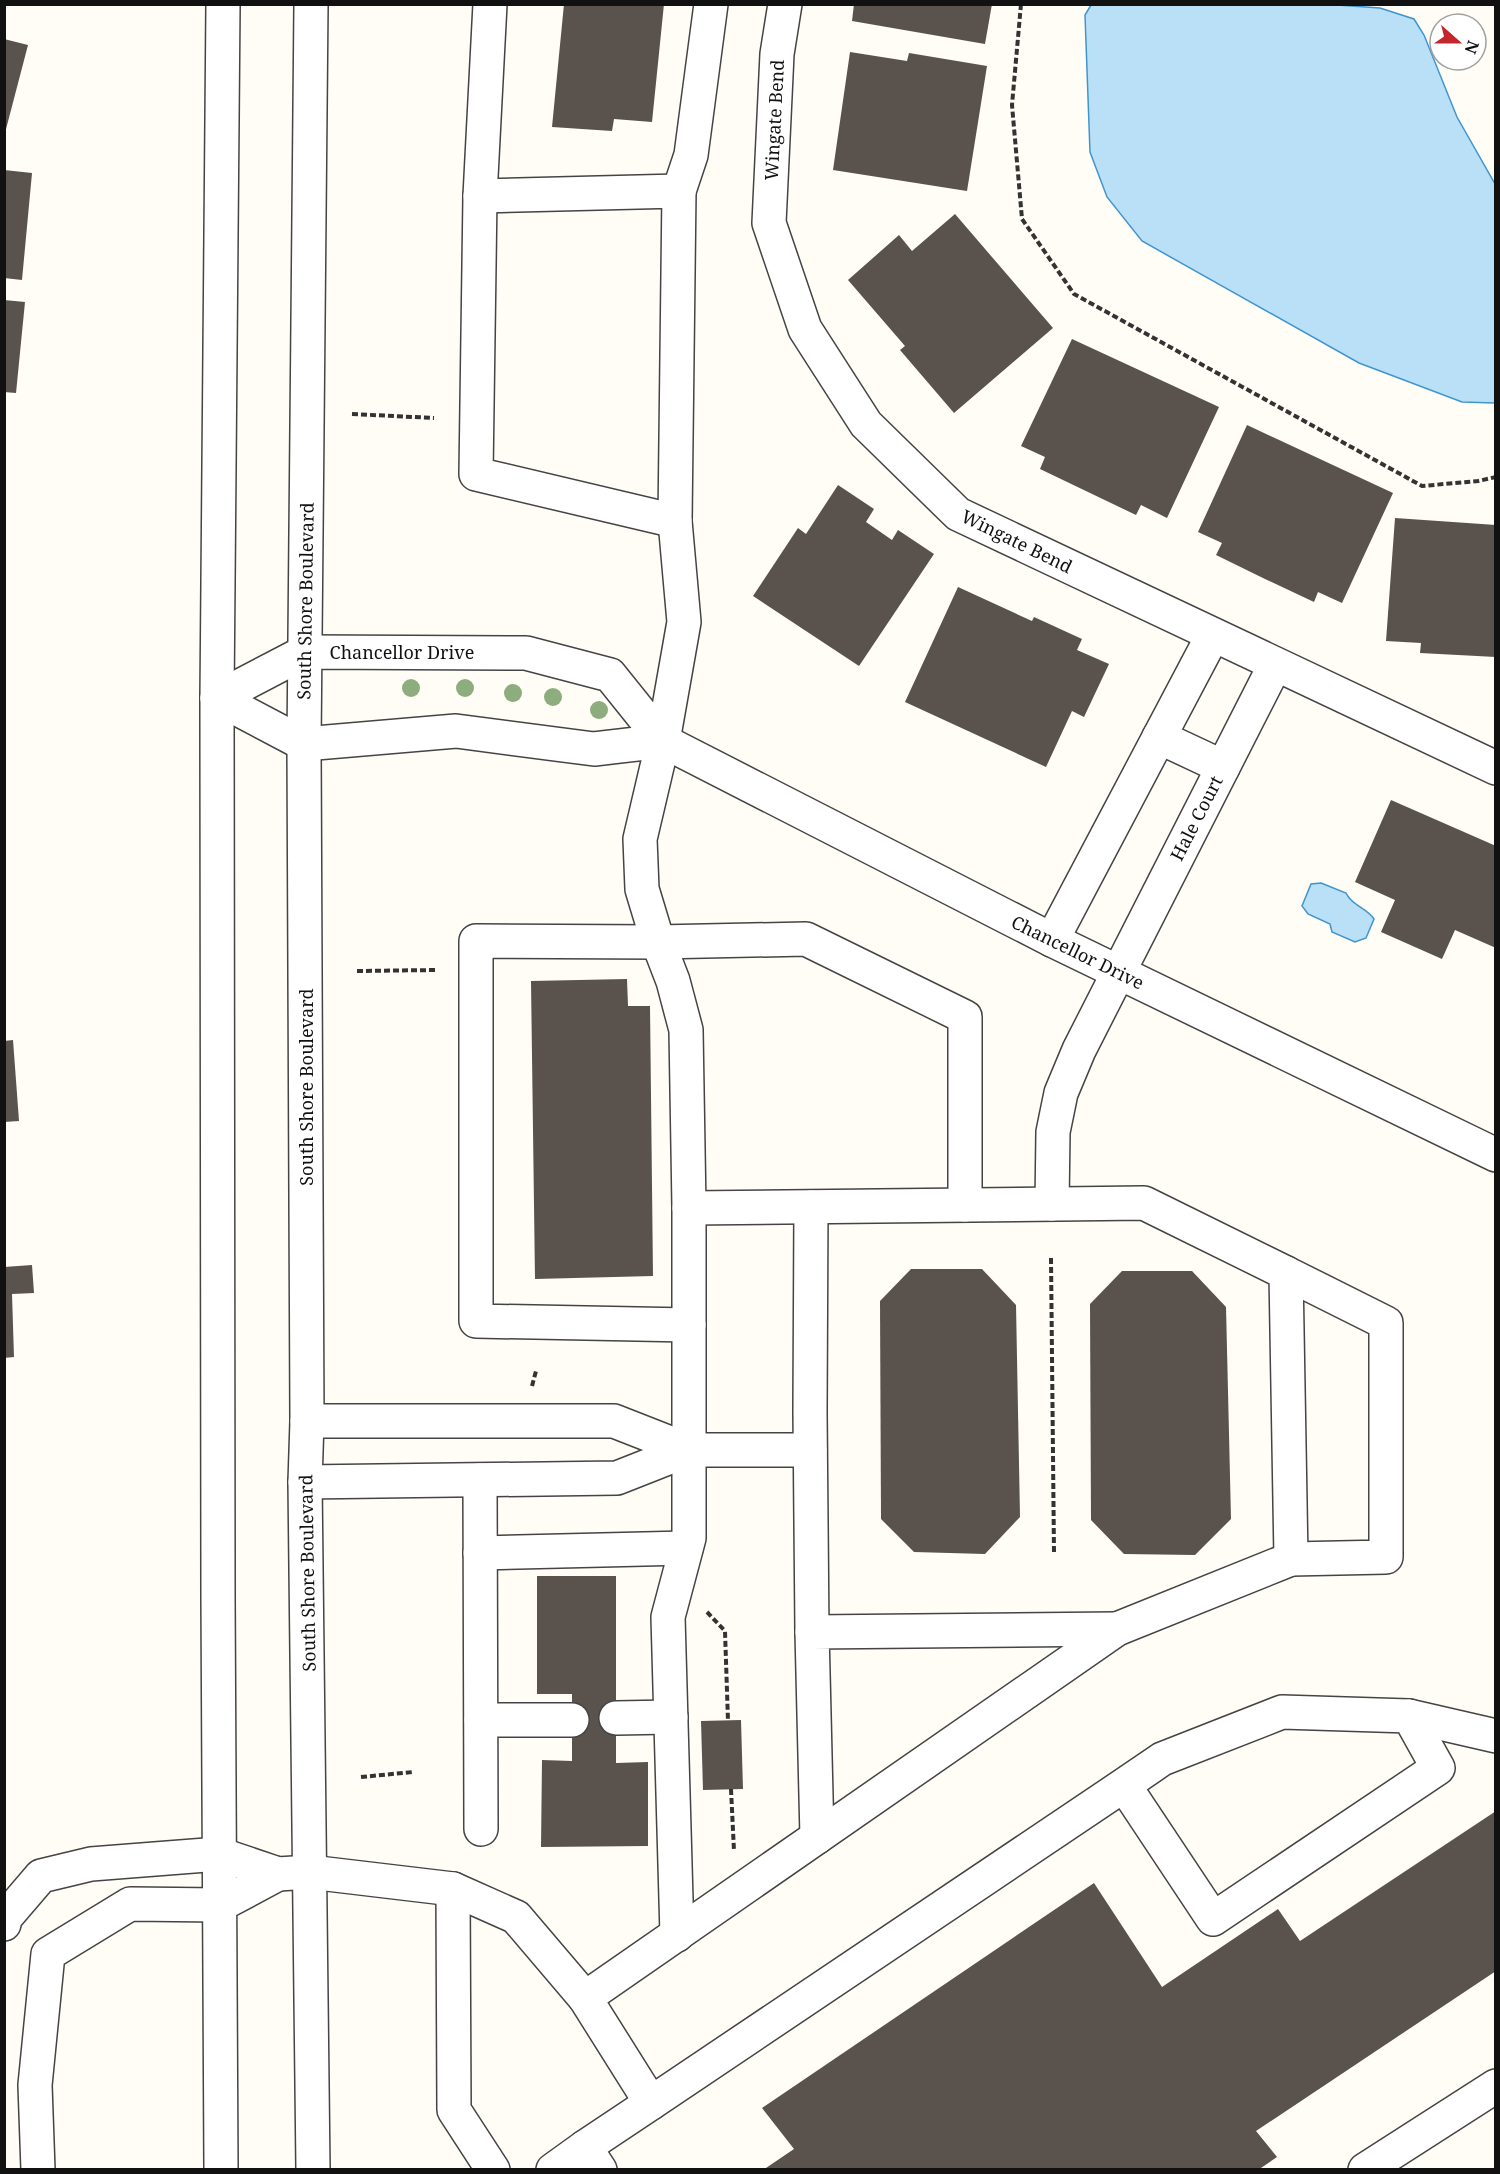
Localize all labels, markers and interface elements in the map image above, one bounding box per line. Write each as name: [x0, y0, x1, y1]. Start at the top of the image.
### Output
north arrow: [1428, 12, 1488, 72]
text: N: [1459, 38, 1485, 58]
street label: Wingate Bend: [759, 59, 789, 181]
street label: South Shore Boulevard: [291, 502, 319, 700]
street label: Wingate Bend: [957, 504, 1077, 578]
street label: Chancellor Drive: [330, 640, 474, 664]
street label: Hale Court: [1164, 772, 1228, 864]
street label: Chancellor Drive: [1008, 909, 1148, 995]
street label: South Shore Boulevard: [294, 988, 318, 1186]
street label: South Shore Boulevard: [293, 1474, 321, 1672]

